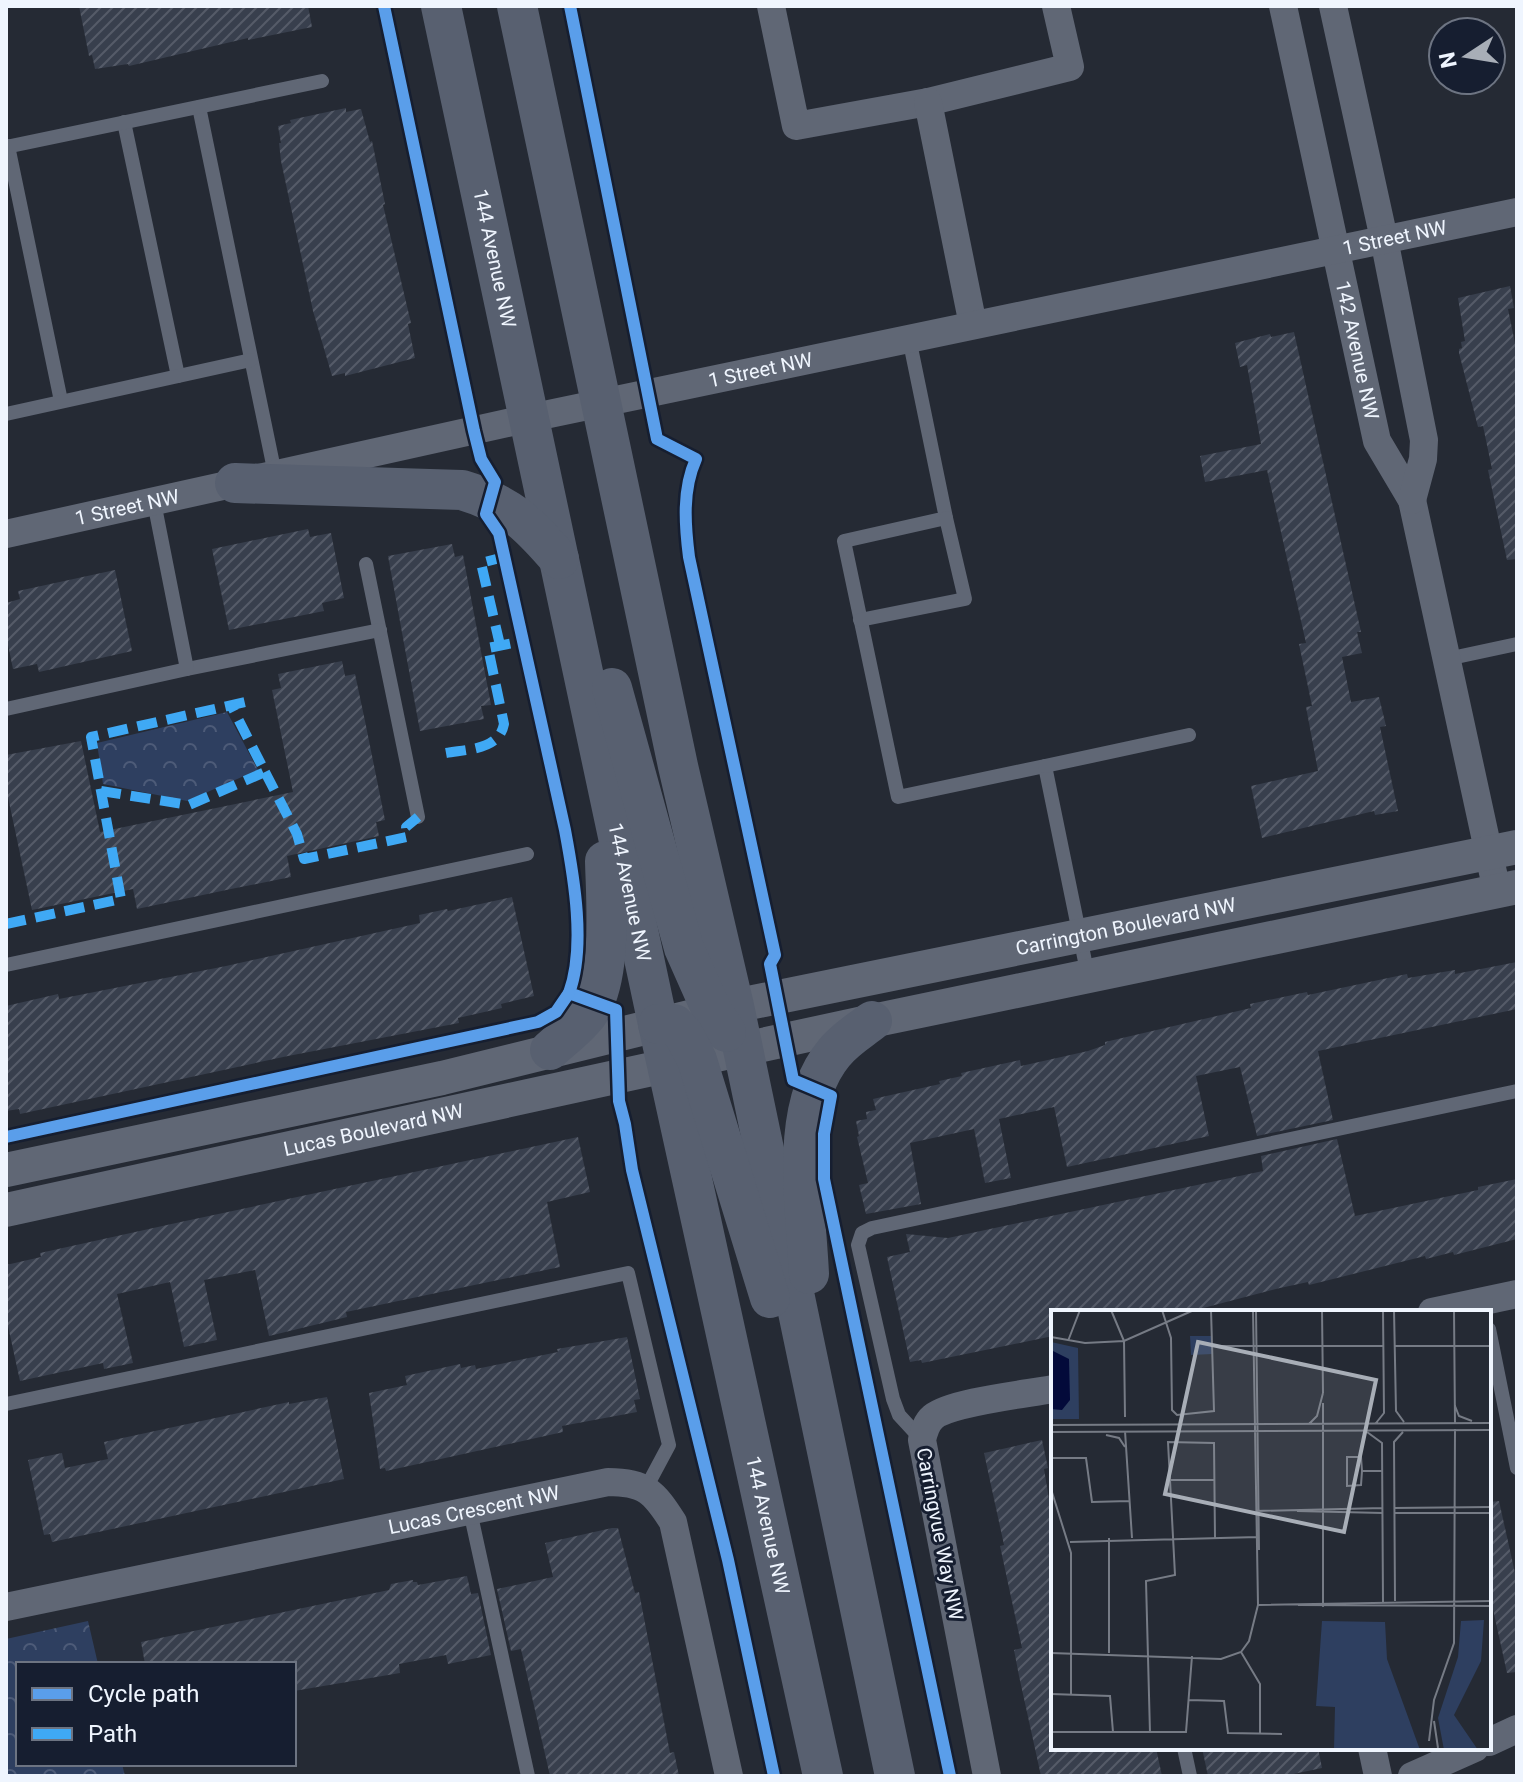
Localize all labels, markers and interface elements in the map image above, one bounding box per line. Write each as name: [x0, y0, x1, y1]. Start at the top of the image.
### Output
north arrow: [1427, 16, 1507, 96]
text: N: [1434, 50, 1462, 70]
street label: 144 Avenue NW: [468, 187, 521, 330]
street label: 1 Street NW: [1340, 215, 1449, 260]
street label: 142 Avenue NW: [1331, 279, 1384, 422]
street label: 1 Street NW: [706, 347, 815, 392]
street label: 1 Street NW: [73, 484, 182, 530]
street label: 144 Avenue NW: [603, 821, 656, 964]
street label: Carrington Boulevard NW: [1014, 892, 1238, 961]
street label: Lucas Boulevard NW: [281, 1098, 466, 1161]
inset map: [1051, 1310, 1491, 1750]
street label: Carringvue Way NW: [911, 1446, 969, 1623]
street label: 144 Avenue NW: [741, 1454, 795, 1597]
street label: Lucas Crescent NW: [386, 1480, 562, 1539]
legend: [16, 1662, 296, 1766]
text: Cycle path: [88, 1680, 200, 1708]
text: Path: [88, 1720, 137, 1748]

